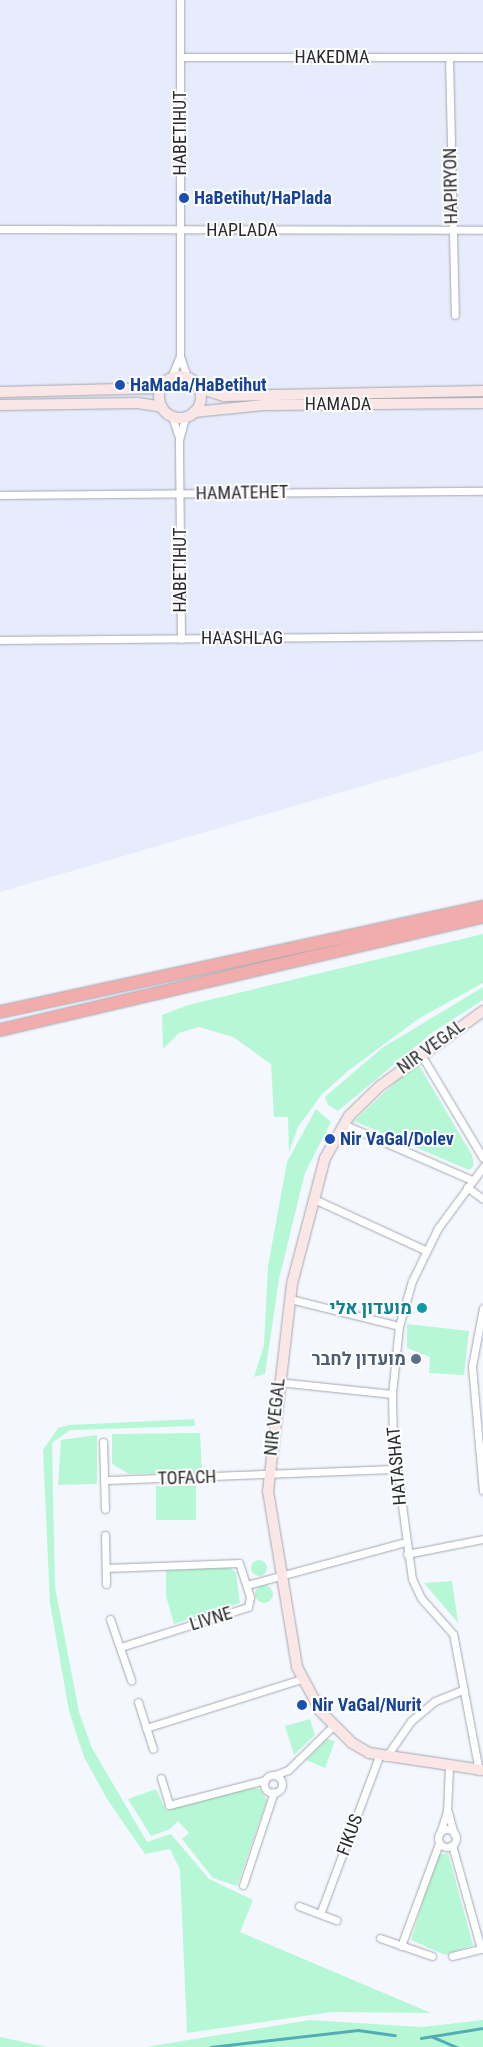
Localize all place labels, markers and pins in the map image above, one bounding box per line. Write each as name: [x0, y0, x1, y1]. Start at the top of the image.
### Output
place label: HaBetihut/HaPlada: [194, 187, 332, 209]
marker: HaBetihut/HaPlada: [178, 192, 190, 204]
place label: HaMada/HaBetihut: [130, 374, 267, 396]
marker: HaMada/HaBetihut: [114, 379, 126, 391]
place label: Nir VaGal/Dolev: [340, 1128, 454, 1150]
marker: Nir VaGal/Dolev: [324, 1133, 336, 1145]
place label: מועדון אלי: [330, 1297, 412, 1319]
marker: מועדון אלי: [416, 1302, 428, 1314]
place label: מועדון לחבר: [312, 1348, 406, 1370]
marker: מועדון לחבר: [410, 1353, 422, 1365]
place label: Nir VaGal/Nurit: [312, 1694, 422, 1716]
marker: Nir VaGal/Nurit: [296, 1699, 308, 1711]

